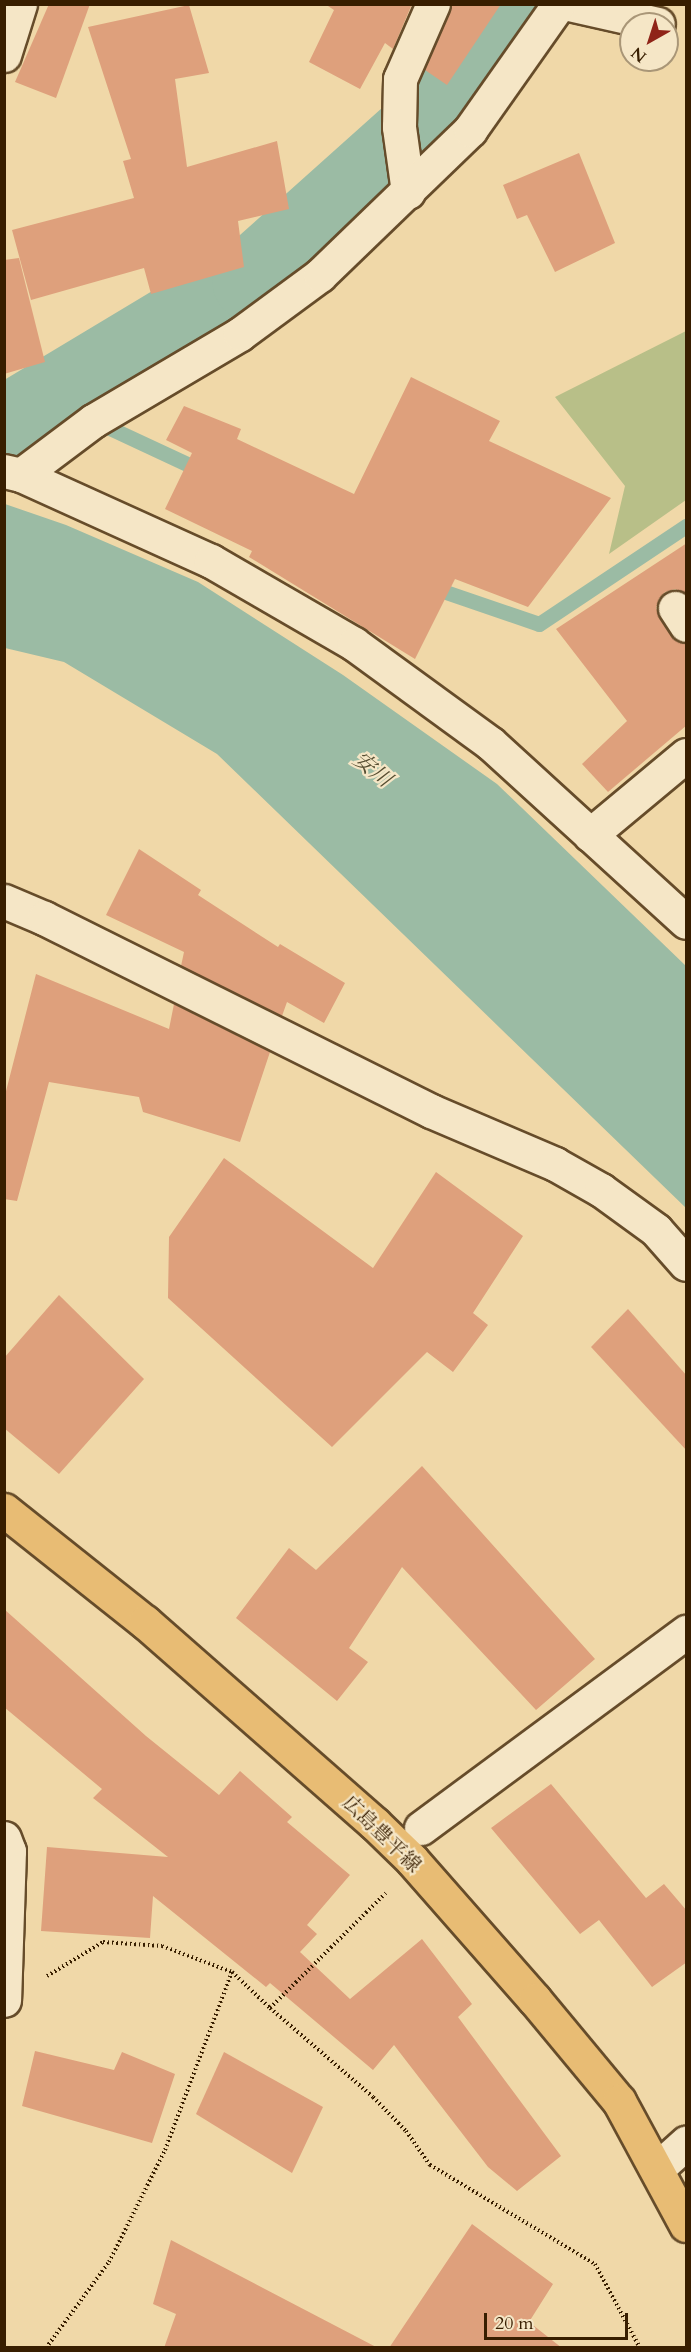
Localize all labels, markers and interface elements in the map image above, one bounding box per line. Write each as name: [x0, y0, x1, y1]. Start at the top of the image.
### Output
north arrow: [619, 12, 679, 72]
text: N: [627, 42, 651, 67]
water label: 安川: [348, 747, 396, 793]
street label: 広島豊平線: [338, 1791, 426, 1877]
scale bar: [487, 2301, 631, 2339]
text: 20 m: [495, 2311, 534, 2336]

